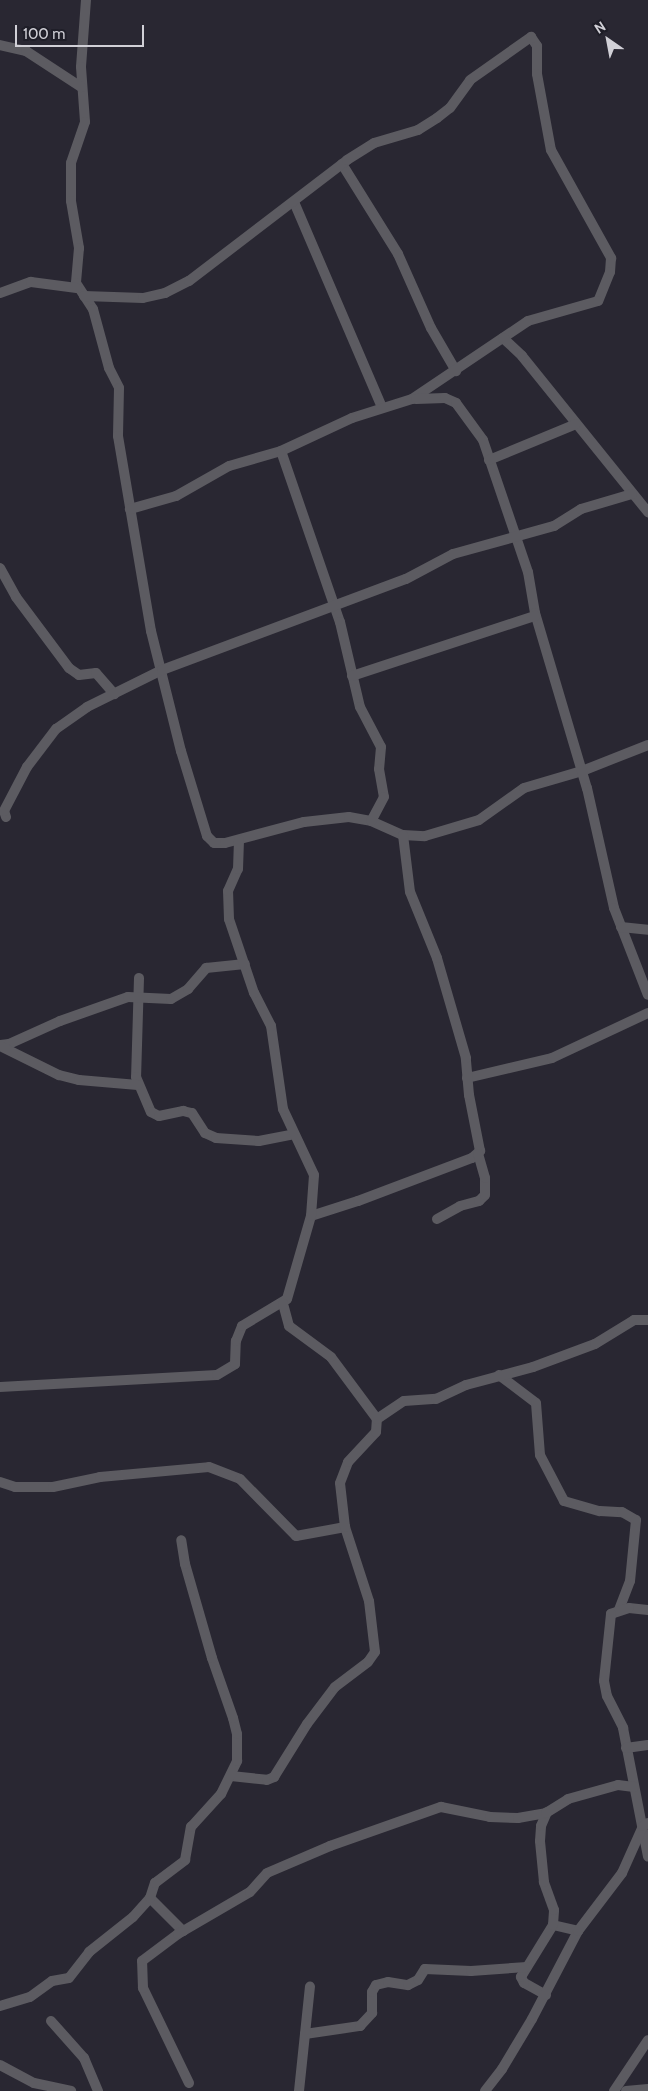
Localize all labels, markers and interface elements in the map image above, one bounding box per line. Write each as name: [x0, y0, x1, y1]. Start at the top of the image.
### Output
scale bar: [18, 15, 146, 47]
north arrow: [583, 15, 633, 65]
text: N: [591, 17, 609, 38]
text: 100 m: [23, 25, 65, 43]

